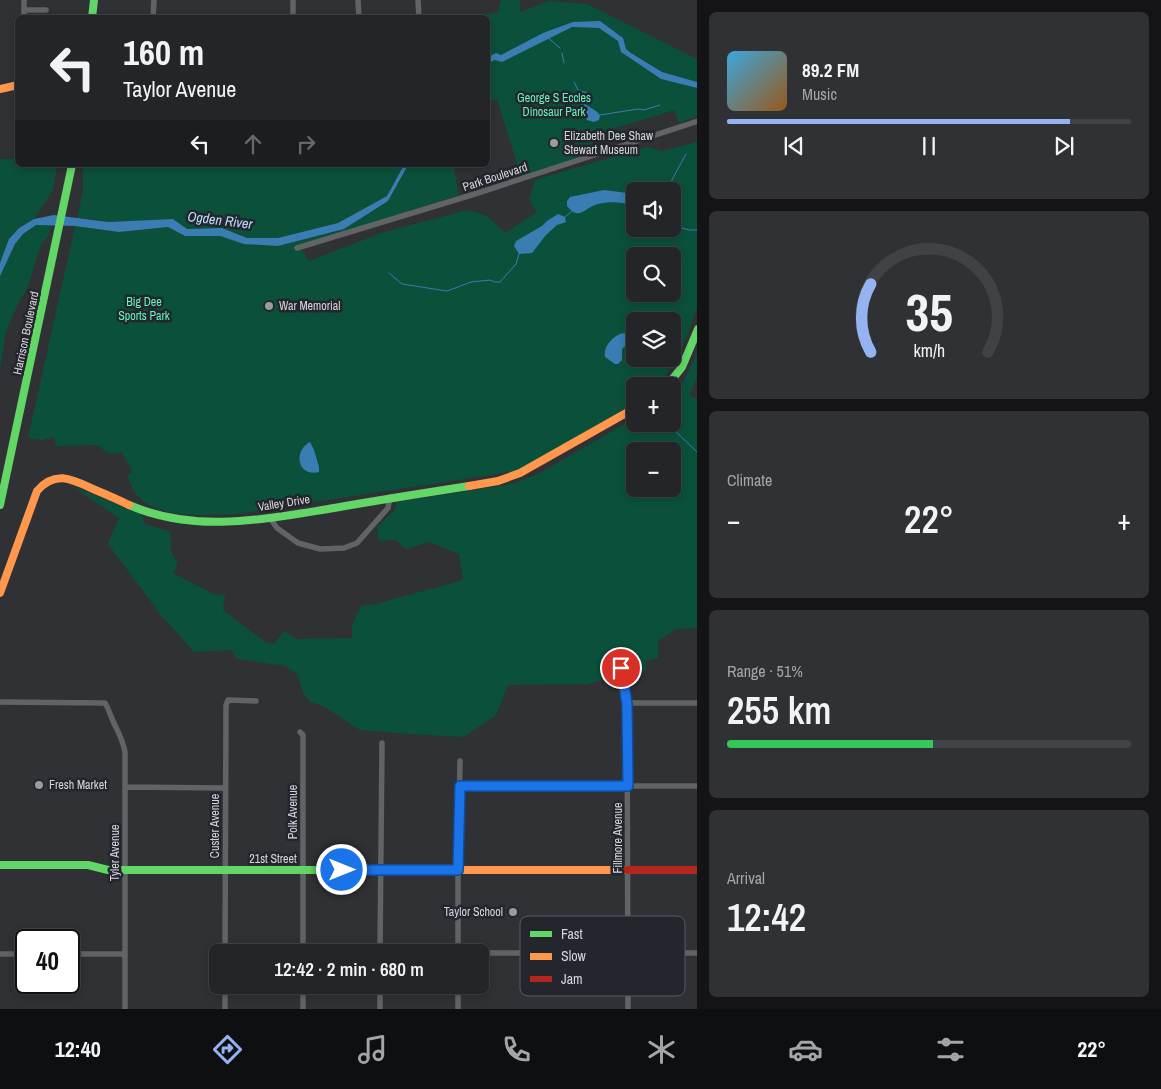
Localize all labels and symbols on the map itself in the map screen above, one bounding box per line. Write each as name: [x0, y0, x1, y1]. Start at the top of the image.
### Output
park label: George S Eccles Dinosaur Park: [517, 90, 591, 120]
place label: Elizabeth Dee Shaw Stewart Museum: [564, 128, 654, 158]
marker: Elizabeth Dee Shaw Stewart Museum: [548, 137, 560, 149]
street label: Park Boulevard: [461, 159, 529, 195]
water label: Ogden River: [187, 207, 255, 233]
street label: Harrison Boulevard: [9, 290, 43, 376]
park label: Big Dee Sports Park: [118, 294, 170, 324]
place label: War Memorial: [279, 298, 340, 314]
marker: War Memorial: [263, 300, 275, 312]
street label: Valley Drive: [257, 491, 311, 515]
pin: [600, 647, 642, 689]
place label: Fresh Market: [49, 777, 107, 793]
marker: Fresh Market: [33, 779, 45, 791]
street label: Polk Avenue: [285, 785, 301, 839]
street label: Custer Avenue: [207, 794, 223, 858]
street label: Fillmore Avenue: [610, 803, 626, 873]
street label: Tyler Avenue: [107, 825, 123, 881]
position arrow: [315, 843, 367, 895]
street label: 21st Street: [249, 851, 297, 867]
place label: Taylor School: [444, 904, 503, 920]
marker: Taylor School: [507, 906, 519, 918]
legend: [520, 916, 685, 996]
text: Fast: [561, 925, 583, 943]
speed limit sign: 40: [15, 929, 80, 994]
text: Slow: [561, 947, 587, 965]
text: Jam: [561, 970, 583, 988]

